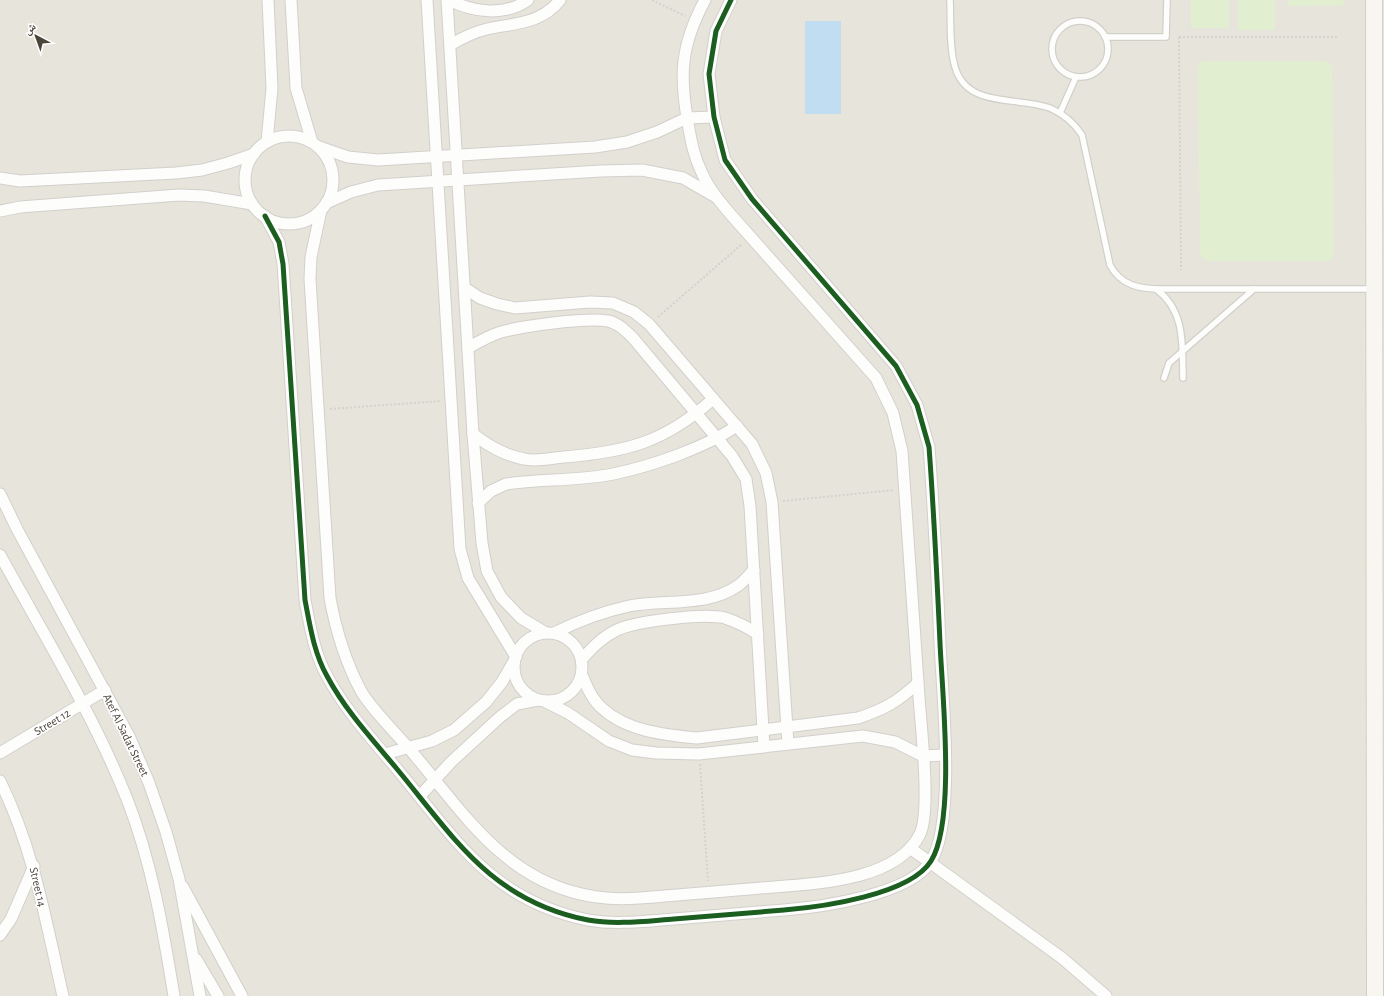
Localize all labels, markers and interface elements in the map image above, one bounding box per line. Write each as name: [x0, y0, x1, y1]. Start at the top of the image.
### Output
north arrow: [16, 16, 56, 56]
text: ش: [22, 21, 39, 38]
street label: Atef Al Sadat Street: [101, 692, 151, 778]
street label: Street 12: [32, 706, 73, 737]
street label: Street 14: [28, 866, 48, 908]

